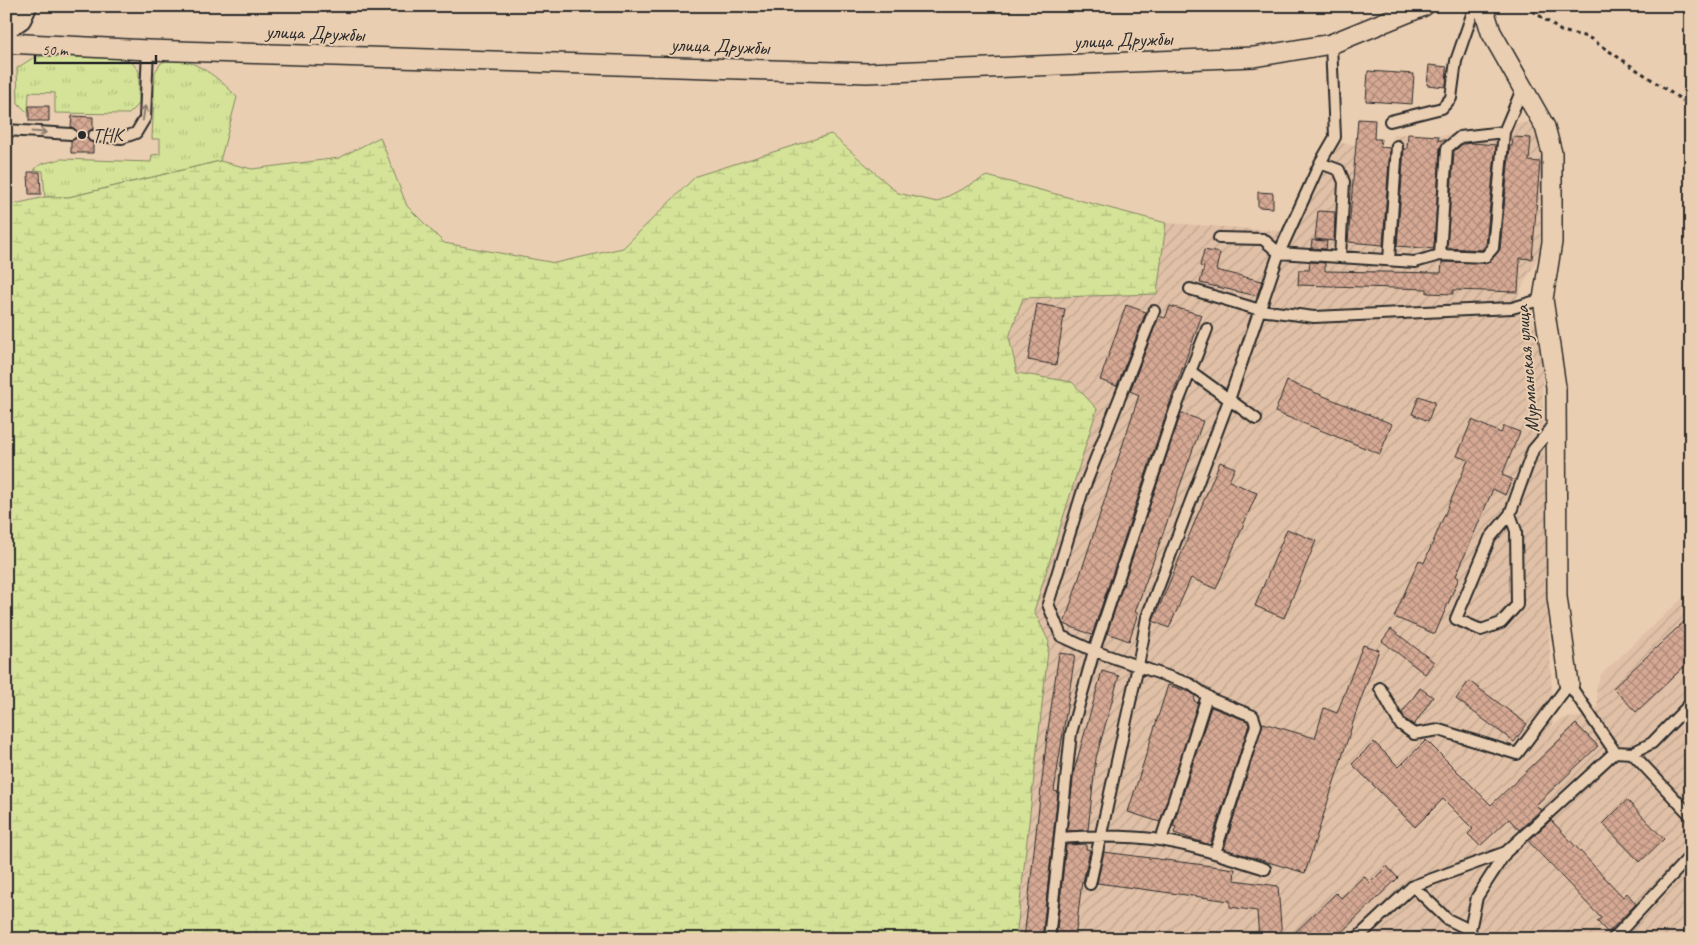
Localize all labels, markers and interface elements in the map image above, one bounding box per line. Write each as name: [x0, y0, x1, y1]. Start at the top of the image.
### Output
street label: улица Дружбы: [264, 19, 366, 47]
street label: улица Дружбы: [1072, 26, 1174, 54]
scale bar: [35, 32, 156, 64]
street label: улица Дружбы: [669, 32, 771, 60]
text: 50 m: [42, 41, 69, 60]
one-way arrow: [140, 106, 150, 122]
place label: ТНК: [92, 123, 125, 148]
one-way arrow: [31, 128, 47, 137]
marker: ТНК: [76, 129, 88, 141]
street label: Мурманская улица: [1509, 303, 1545, 434]

